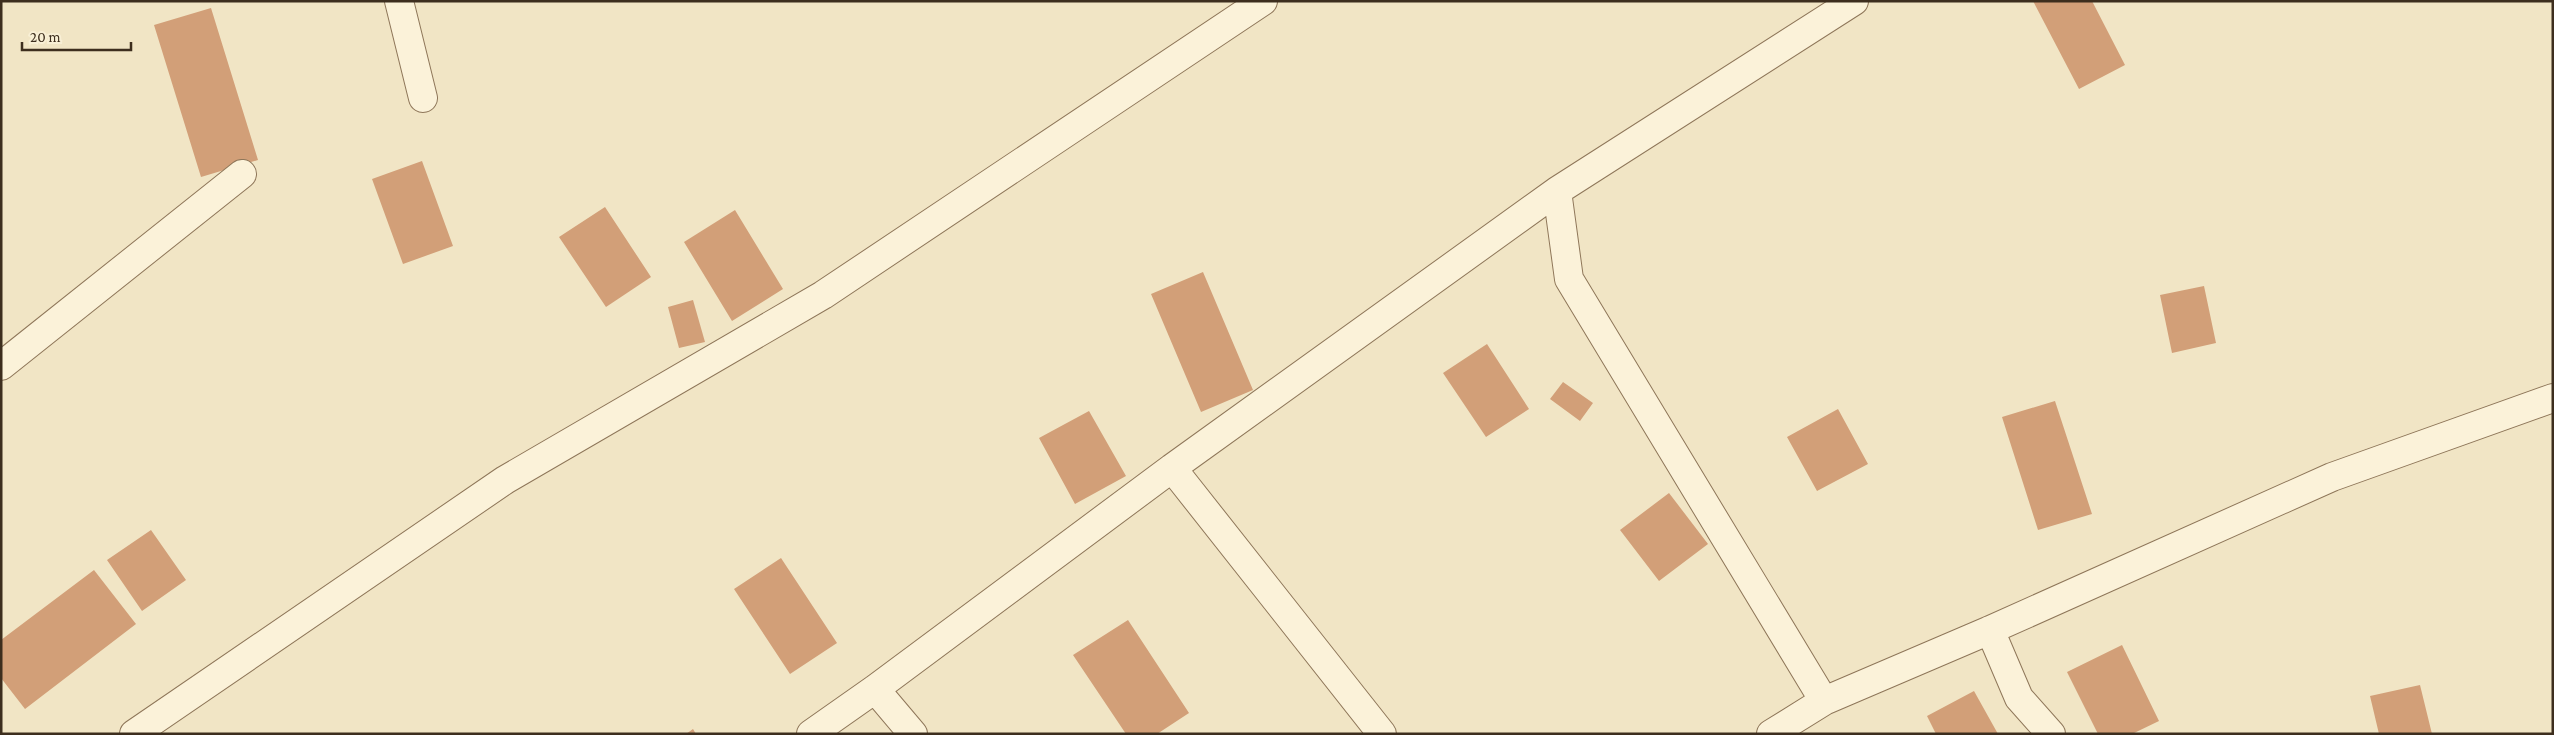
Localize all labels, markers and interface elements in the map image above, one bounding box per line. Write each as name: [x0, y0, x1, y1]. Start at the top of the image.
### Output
scale bar: [22, 20, 131, 52]
text: 20 m: [30, 29, 61, 45]

